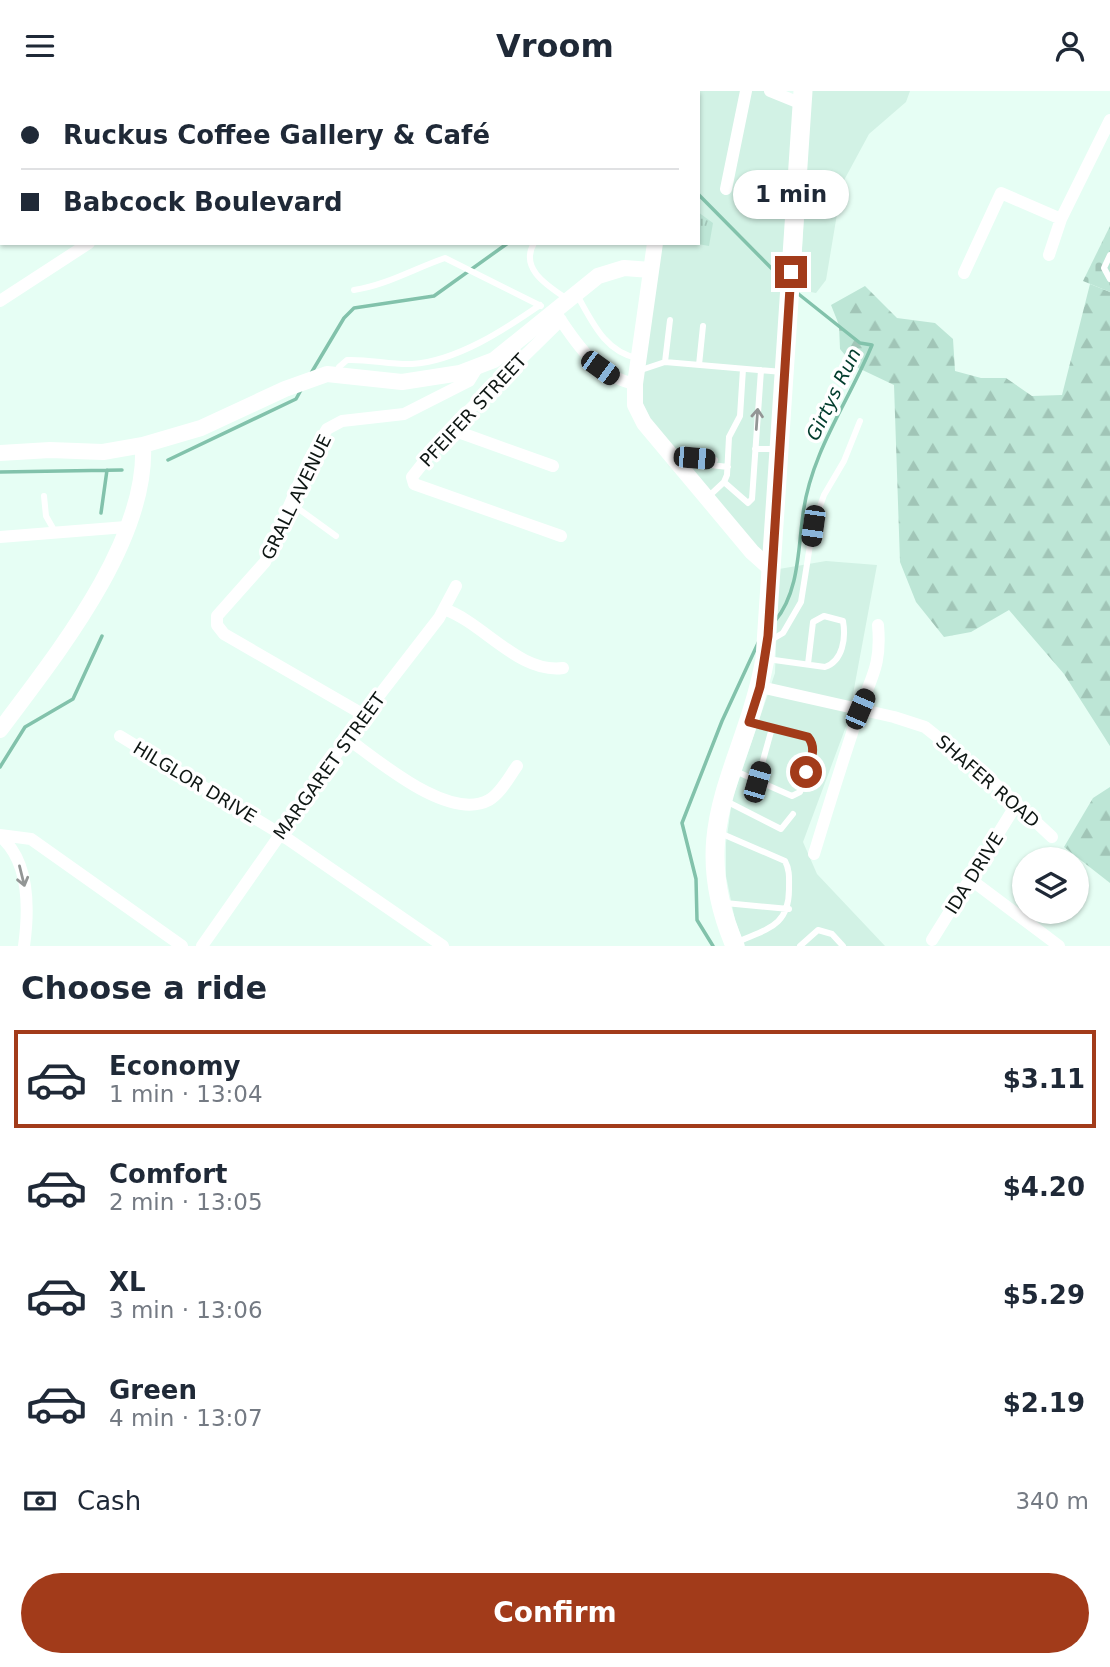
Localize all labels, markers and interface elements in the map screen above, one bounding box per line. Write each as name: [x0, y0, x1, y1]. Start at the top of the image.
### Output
icon: menu: [21, 27, 59, 65]
text: Vroom: [496, 27, 614, 65]
icon: person: [1051, 27, 1089, 65]
text: Ruckus Coffee Gallery & Café: [63, 120, 490, 150]
callout: 1 min: [733, 171, 849, 219]
text: 1 min: [755, 181, 827, 207]
text: Babcock Boulevard: [63, 187, 343, 217]
route end: [775, 256, 807, 288]
water label: Girtys Run: [801, 344, 865, 444]
car: [577, 347, 624, 389]
street label: PFEIFER STREET: [415, 349, 531, 471]
one-way arrow: [751, 408, 764, 431]
street label: GRALL AVENUE: [257, 431, 335, 563]
car: [673, 446, 716, 470]
car: [800, 504, 827, 548]
car: [843, 686, 878, 732]
street label: MARGARET STREET: [269, 688, 390, 843]
street label: SHAFER ROAD: [932, 731, 1044, 831]
street label: HILGLOR DRIVE: [130, 737, 260, 827]
route start: [790, 756, 822, 788]
car: [742, 759, 773, 805]
street label: IDA DRIVE: [941, 828, 1007, 918]
map controls: [1012, 847, 1089, 924]
button: layers: [1012, 847, 1089, 924]
one-way arrow: [16, 864, 29, 887]
text: Choose a ride: [21, 969, 267, 1007]
icon: car: [25, 1048, 88, 1111]
text: Economy: [109, 1051, 240, 1081]
text: $3.11: [1003, 1064, 1085, 1094]
text: 1 min · 13:04: [109, 1081, 263, 1107]
icon: car: [25, 1156, 88, 1219]
text: Comfort: [109, 1159, 227, 1189]
text: $4.20: [1003, 1172, 1085, 1202]
text: 2 min · 13:05: [109, 1189, 263, 1215]
icon: car: [25, 1264, 88, 1327]
text: XL: [109, 1267, 146, 1297]
text: $5.29: [1003, 1280, 1085, 1310]
text: 3 min · 13:06: [109, 1297, 263, 1323]
icon: car: [25, 1372, 88, 1435]
text: Green: [109, 1375, 197, 1405]
text: $2.19: [1003, 1388, 1085, 1418]
text: 4 min · 13:07: [109, 1405, 263, 1431]
icon: cash: [21, 1482, 59, 1520]
text: Cash: [77, 1486, 141, 1516]
text: 340 m: [1015, 1488, 1089, 1514]
button: Confirm: [21, 1573, 1089, 1653]

